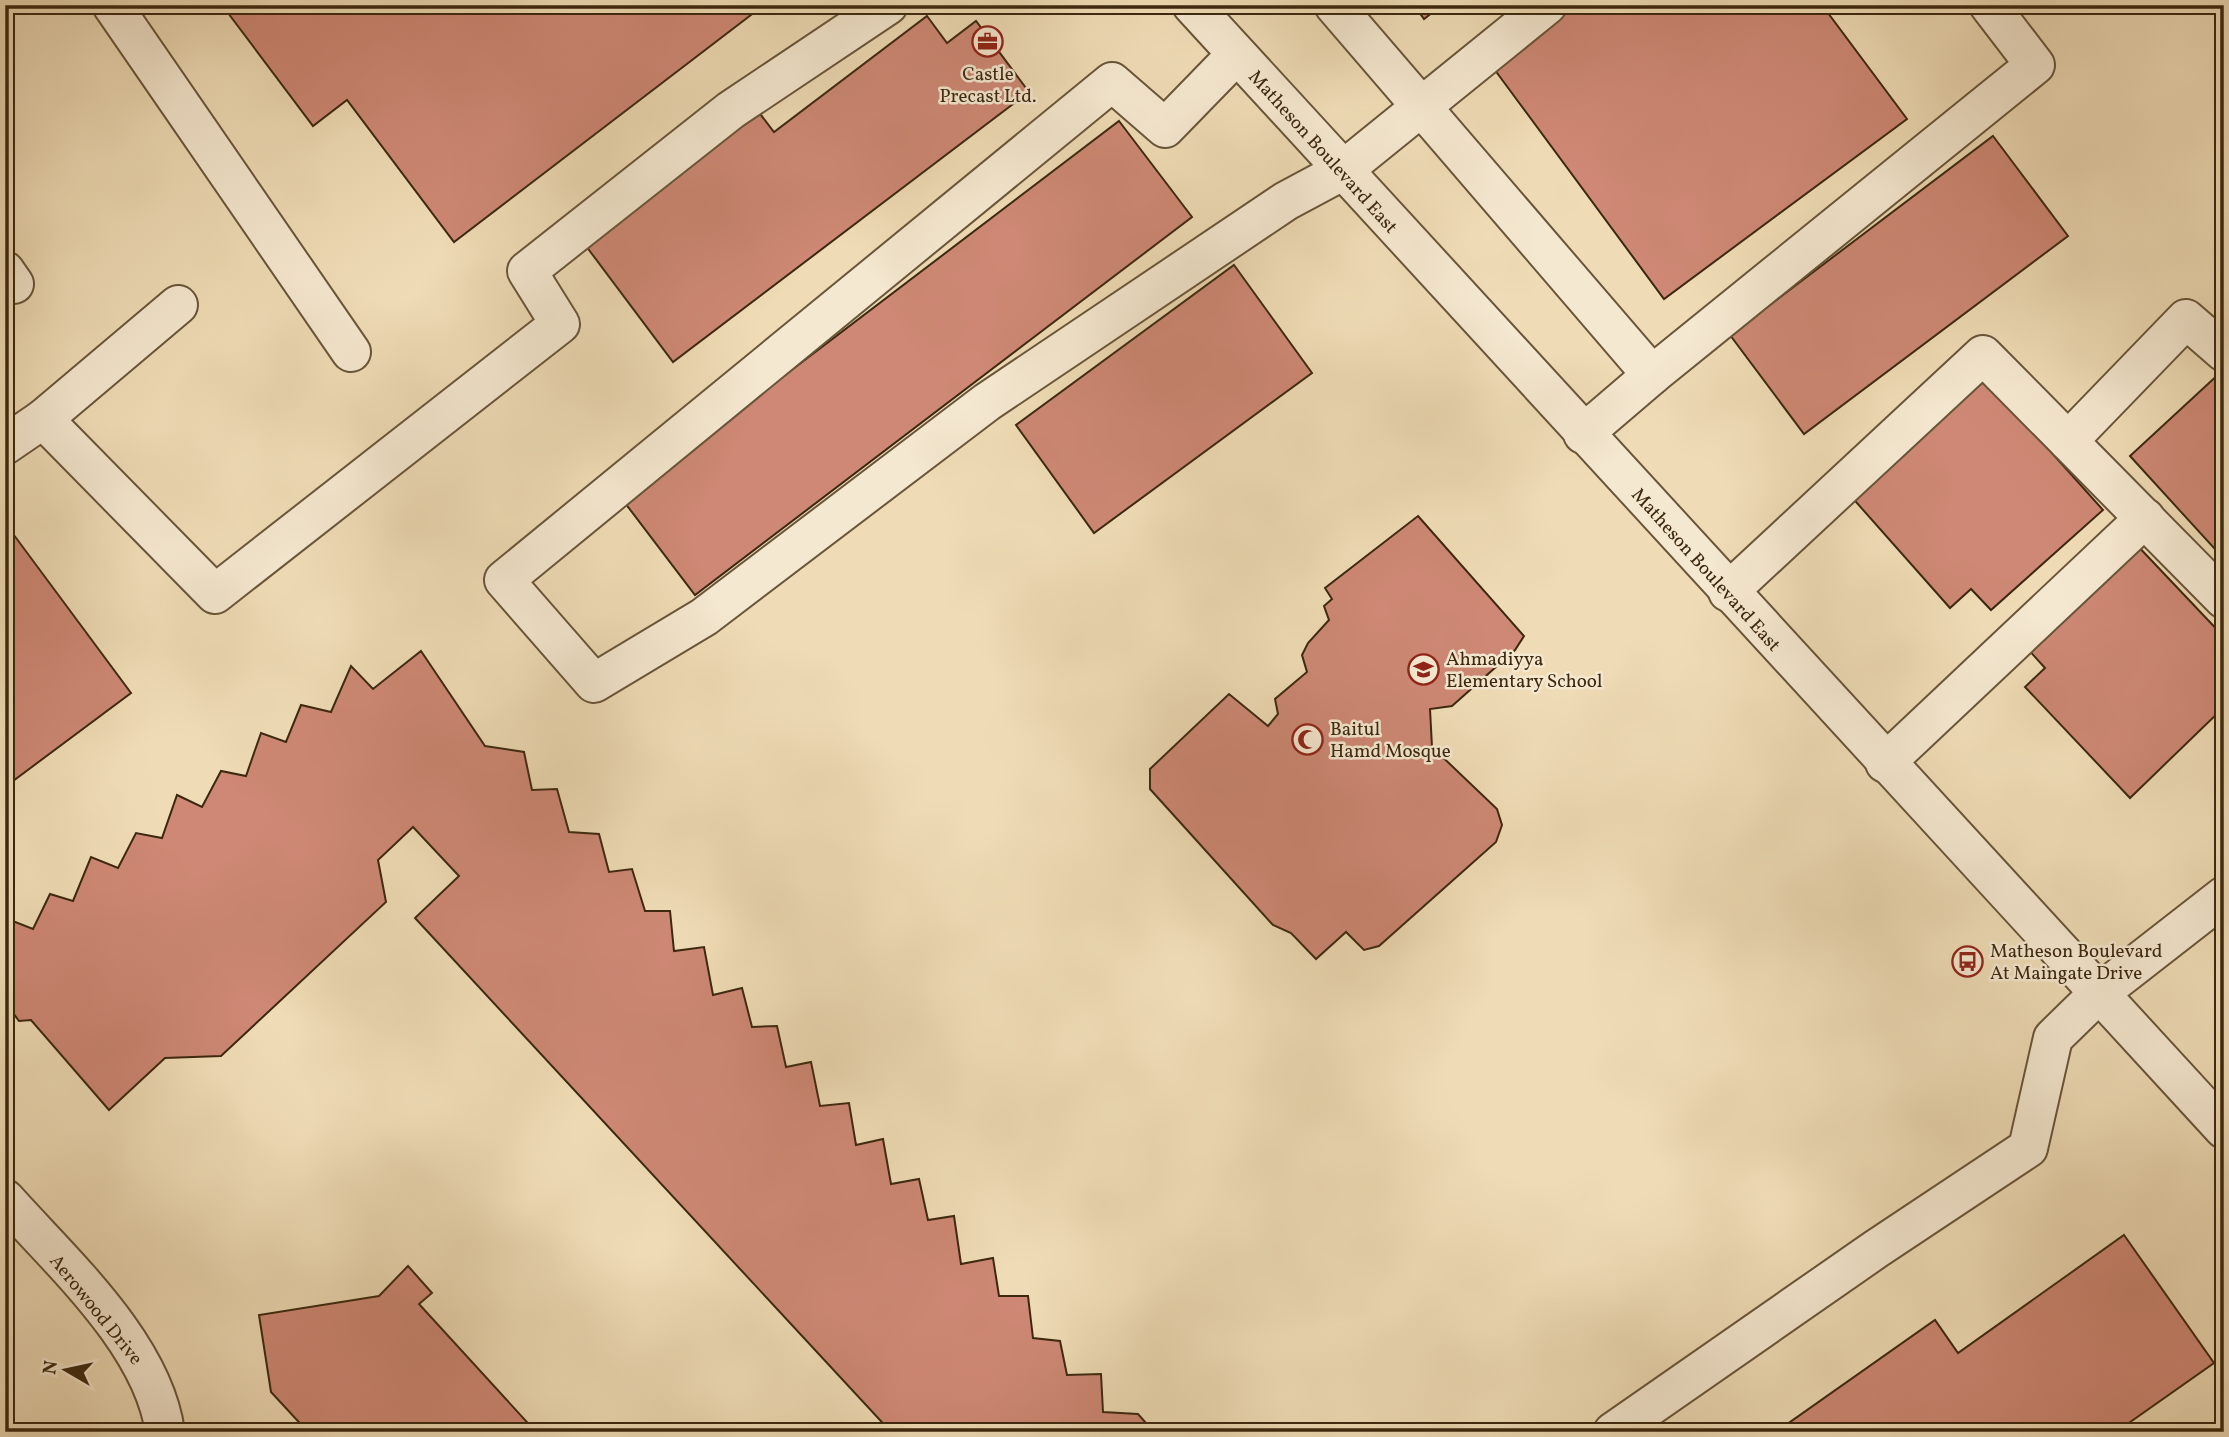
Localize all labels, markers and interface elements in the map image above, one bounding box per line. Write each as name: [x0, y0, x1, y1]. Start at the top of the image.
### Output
office icon: Castle Precast Ltd.: [971, 25, 1005, 59]
place label: Castle Precast Ltd.: [940, 62, 1036, 110]
street label: Matheson Boulevard East: [1242, 65, 1403, 240]
street label: Matheson Boulevard East: [1625, 483, 1786, 658]
place label: Ahmadiyya Elementary School: [1446, 647, 1603, 695]
school or university icon: Ahmadiyya Elementary School: [1406, 652, 1440, 686]
place label: Baitul Hamd Mosque: [1330, 717, 1451, 765]
mosque icon: Baitul Hamd Mosque: [1290, 722, 1324, 756]
place label: Matheson Boulevard At Maingate Drive: [1990, 939, 2163, 987]
bus stop icon: Matheson Boulevard At Maingate Drive: [1950, 944, 1984, 978]
street label: Aerowood Drive: [43, 1249, 148, 1371]
north arrow: [32, 1336, 102, 1406]
text: N: [37, 1359, 65, 1377]

